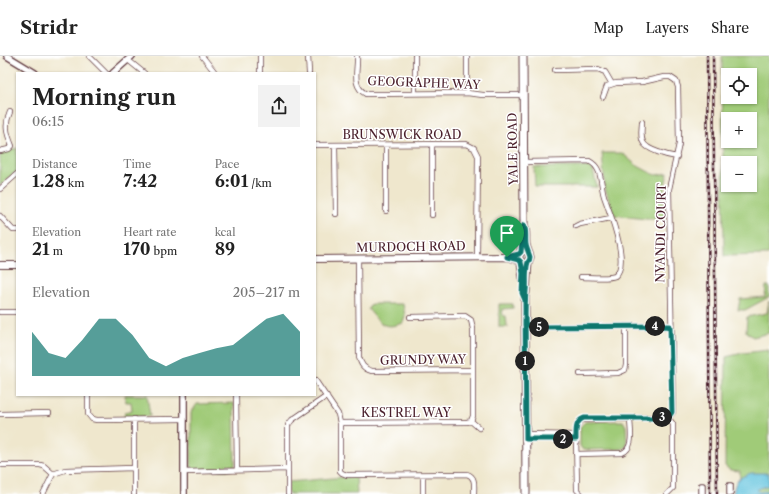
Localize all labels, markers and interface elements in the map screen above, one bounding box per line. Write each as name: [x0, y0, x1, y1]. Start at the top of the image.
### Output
text: Stridr: [20, 16, 78, 39]
text: Map: [593, 19, 623, 37]
text: Layers: [645, 19, 689, 37]
text: Share: [711, 19, 749, 37]
map controls: [721, 68, 757, 192]
button: locate: [721, 68, 757, 104]
street label: GEOGRAPHE WAY: [367, 73, 481, 92]
text: Morning run: [32, 84, 176, 111]
button: share: [258, 85, 300, 127]
street label: YALE ROAD: [504, 112, 521, 186]
button: +: [721, 112, 757, 148]
text: 06:15: [32, 113, 64, 129]
street label: BRUNSWICK ROAD: [342, 127, 462, 142]
button: −: [721, 156, 757, 192]
text: Distance: [32, 157, 78, 171]
text: Time: [123, 157, 151, 171]
text: Pace: [215, 157, 240, 171]
text: 1.28: [32, 171, 65, 191]
text: 7:42: [123, 171, 157, 191]
text: 6:01: [215, 171, 248, 191]
text: km: [65, 176, 84, 190]
text: /km: [248, 176, 272, 190]
street label: NYANDI COURT: [652, 183, 669, 283]
pin: [490, 216, 524, 257]
icon: arrive: [496, 222, 518, 244]
text: Elevation: [32, 225, 81, 239]
text: Heart rate: [123, 225, 176, 239]
text: kcal: [215, 225, 235, 239]
street label: MURDOCH ROAD: [356, 238, 466, 255]
text: 21: [32, 239, 50, 259]
text: 170: [123, 239, 151, 259]
text: 89: [215, 239, 235, 259]
text: m: [50, 244, 63, 258]
text: bpm: [151, 244, 177, 258]
text: Elevation: [32, 284, 90, 300]
text: 205–217 m: [233, 284, 300, 300]
pin: 4: [645, 316, 665, 336]
pin: 5: [529, 317, 549, 337]
text: 4: [652, 319, 658, 333]
text: 5: [536, 320, 542, 334]
street label: GRUNDY WAY: [380, 351, 467, 368]
pin: 1: [515, 351, 535, 371]
text: 1: [523, 354, 527, 368]
street label: KESTREL WAY: [361, 405, 451, 420]
pin: 3: [652, 407, 672, 427]
text: 3: [659, 410, 665, 424]
pin: 2: [553, 429, 573, 449]
text: 2: [560, 432, 566, 446]

